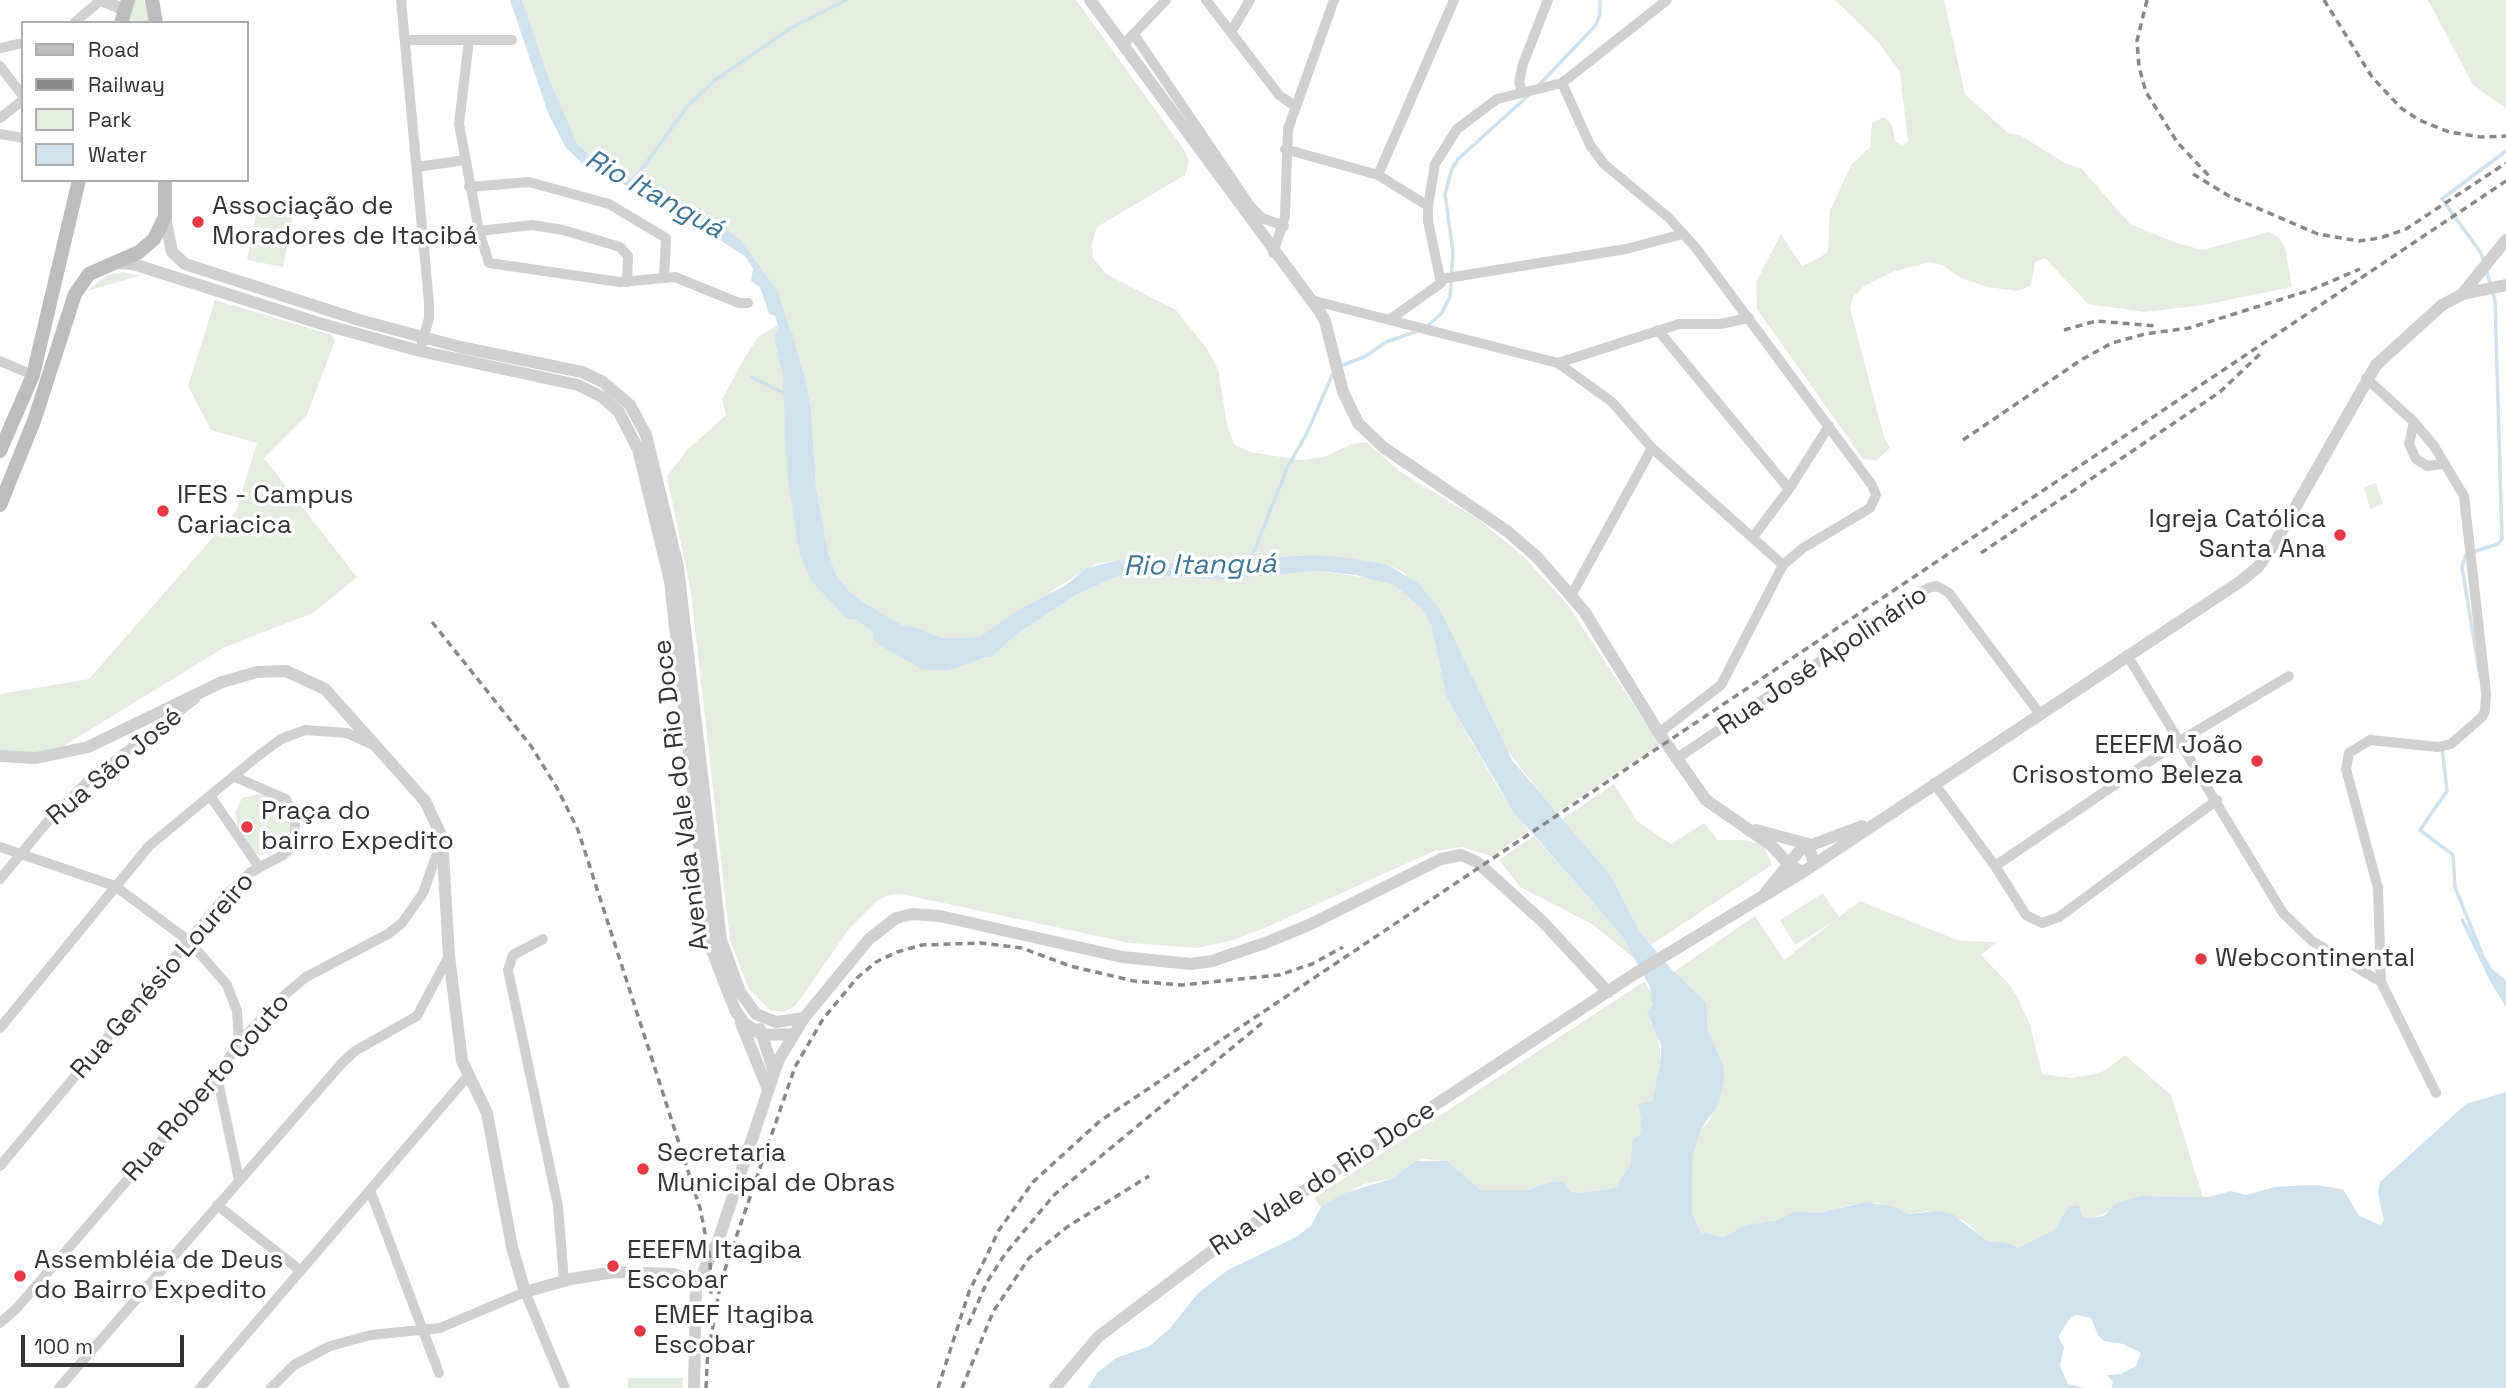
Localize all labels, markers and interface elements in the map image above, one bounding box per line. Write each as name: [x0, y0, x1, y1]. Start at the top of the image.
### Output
legend: [21, 21, 248, 182]
text: Road: [88, 36, 140, 63]
text: Railway: [88, 71, 165, 98]
text: Park: [88, 106, 132, 133]
text: Water: [88, 141, 147, 168]
water label: Rio Itanguá: [579, 143, 729, 247]
place label: Associação de Moradores de Itacibá: [212, 191, 478, 252]
marker: Associação de Moradores de Itacibá: [190, 214, 206, 230]
place label: IFES - Campus Cariacica: [177, 480, 354, 542]
marker: IFES - Campus Cariacica: [155, 503, 171, 519]
place label: Igreja Católica Santa Ana: [2149, 504, 2326, 566]
marker: Igreja Católica Santa Ana: [2332, 527, 2348, 543]
water label: Rio Itanguá: [1123, 548, 1277, 584]
street label: Rua José Apolinário: [1712, 579, 1934, 743]
street label: Avenida Vale do Rio Doce: [647, 638, 717, 952]
street label: Rua São José: [41, 701, 189, 833]
place label: EEEFM João Crisostomo Beleza: [2012, 730, 2243, 792]
marker: EEEFM João Crisostomo Beleza: [2249, 753, 2265, 769]
place label: Praça do bairro Expedito: [261, 796, 454, 858]
marker: Praça do bairro Expedito: [239, 819, 255, 835]
street label: Rua Genésio Loureiro: [65, 866, 261, 1086]
place label: Webcontinental: [2215, 943, 2415, 975]
marker: Webcontinental: [2193, 951, 2209, 967]
street label: Rua Roberto Couto: [117, 988, 297, 1188]
street label: Rua Vale do Rio Doce: [1205, 1095, 1441, 1263]
place label: Secretaria Municipal de Obras: [657, 1138, 895, 1200]
marker: Secretaria Municipal de Obras: [635, 1161, 651, 1177]
place label: EEEFM Itagiba Escobar: [627, 1235, 802, 1296]
place label: Assembléia de Deus do Bairro Expedito: [34, 1245, 283, 1306]
marker: EEEFM Itagiba Escobar: [605, 1258, 621, 1274]
marker: Assembléia de Deus do Bairro Expedito: [12, 1268, 28, 1284]
place label: EMEF Itagiba Escobar: [654, 1300, 814, 1362]
scale bar: [24, 1322, 187, 1366]
marker: EMEF Itagiba Escobar: [632, 1323, 648, 1339]
text: 100 m: [34, 1333, 93, 1360]

